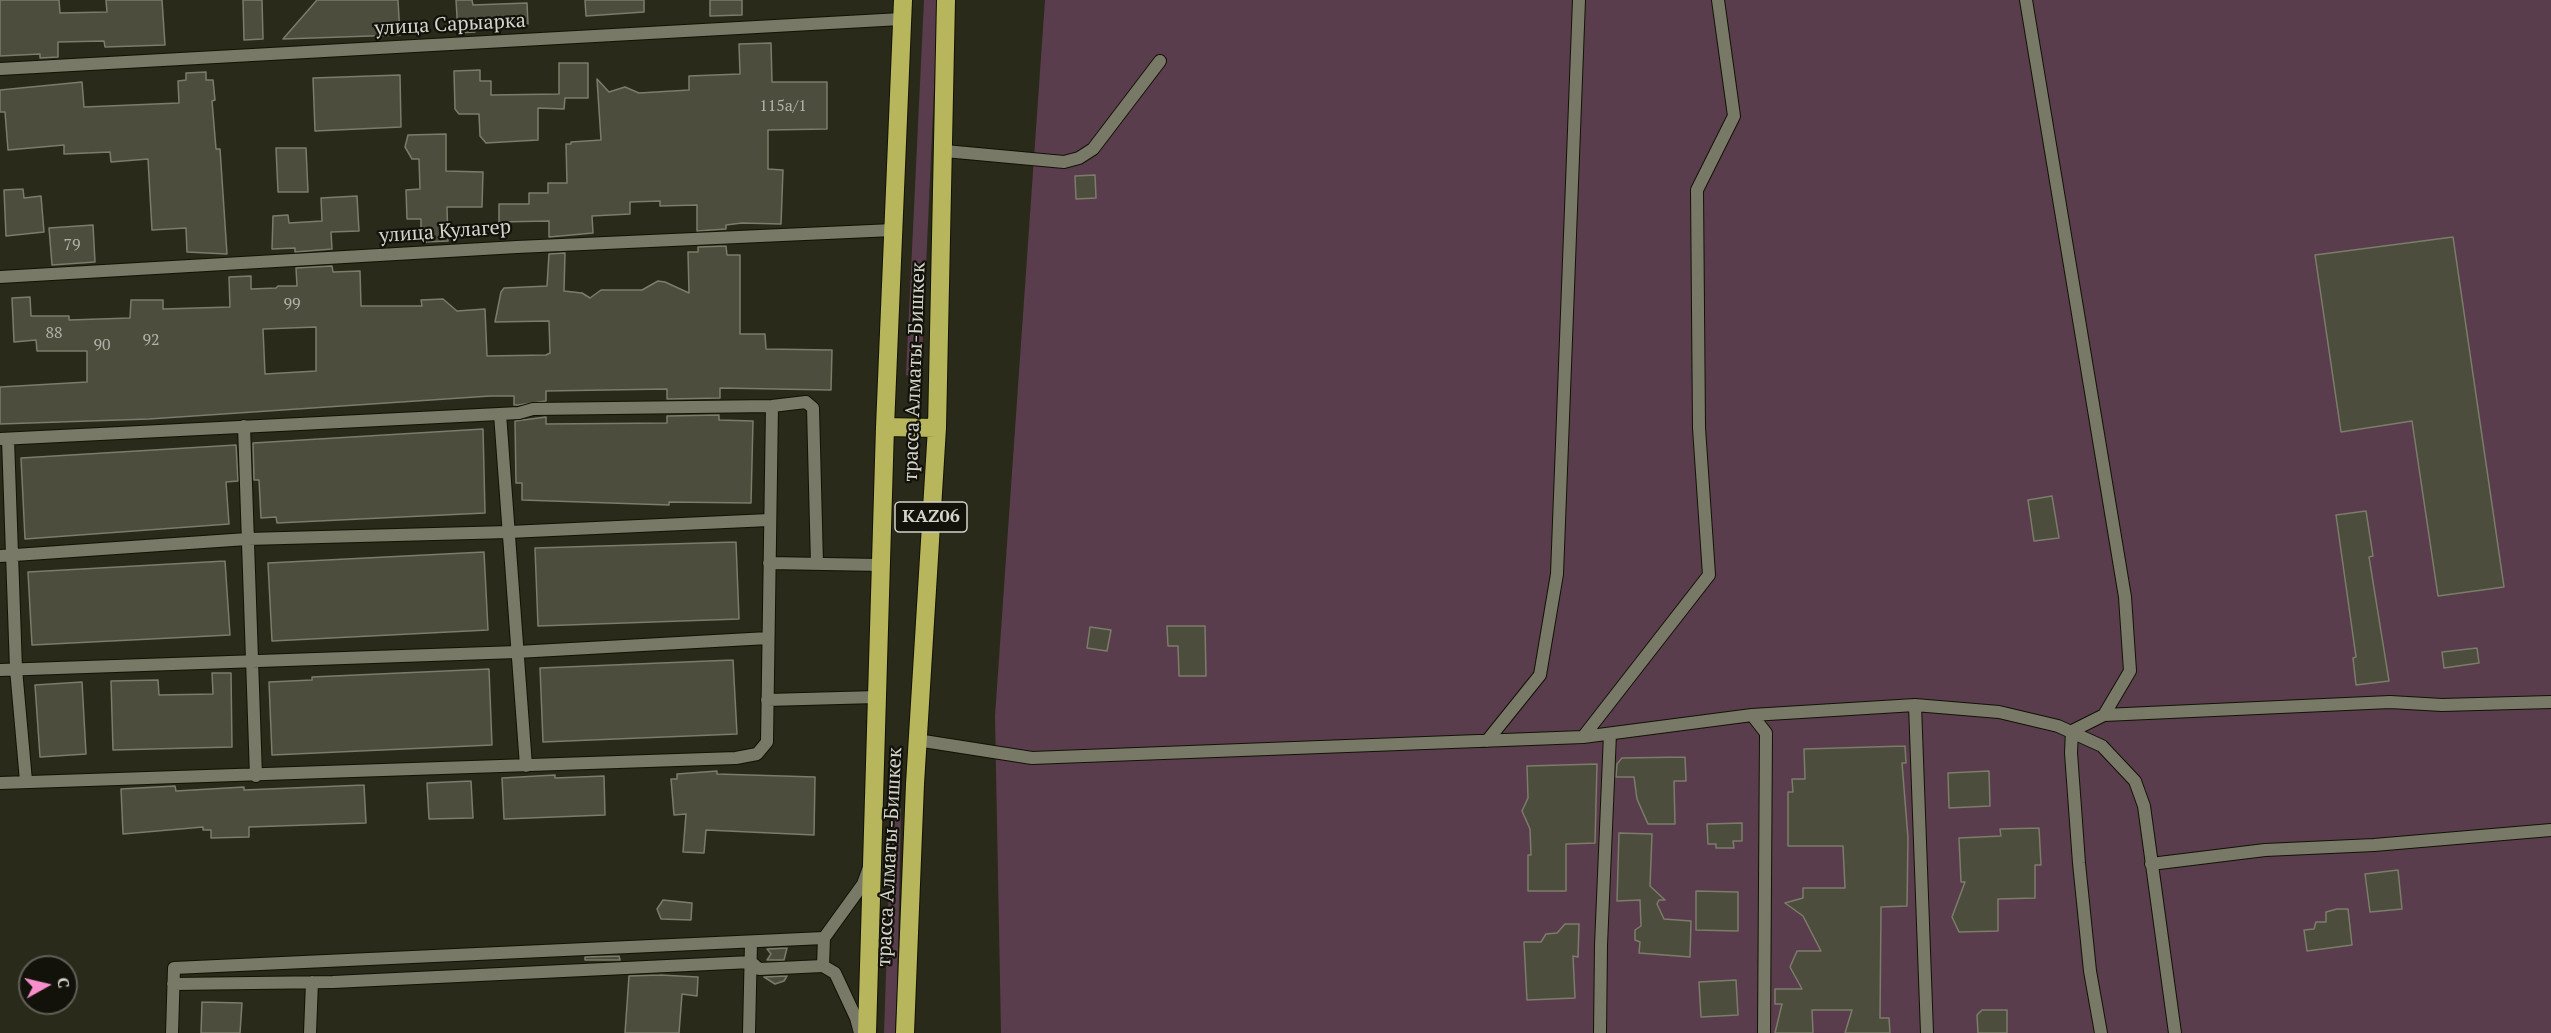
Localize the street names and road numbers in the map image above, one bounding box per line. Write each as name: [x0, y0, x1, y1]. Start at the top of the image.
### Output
street label: улица Сарыарка: [374, 9, 526, 41]
street label: улица Кулагер: [378, 215, 512, 249]
street label: трасса Алматы-Бишкек: [899, 262, 931, 482]
road number: KАZ06: [895, 502, 967, 532]
street label: трасса Алматы-Бишкек: [872, 747, 908, 967]

